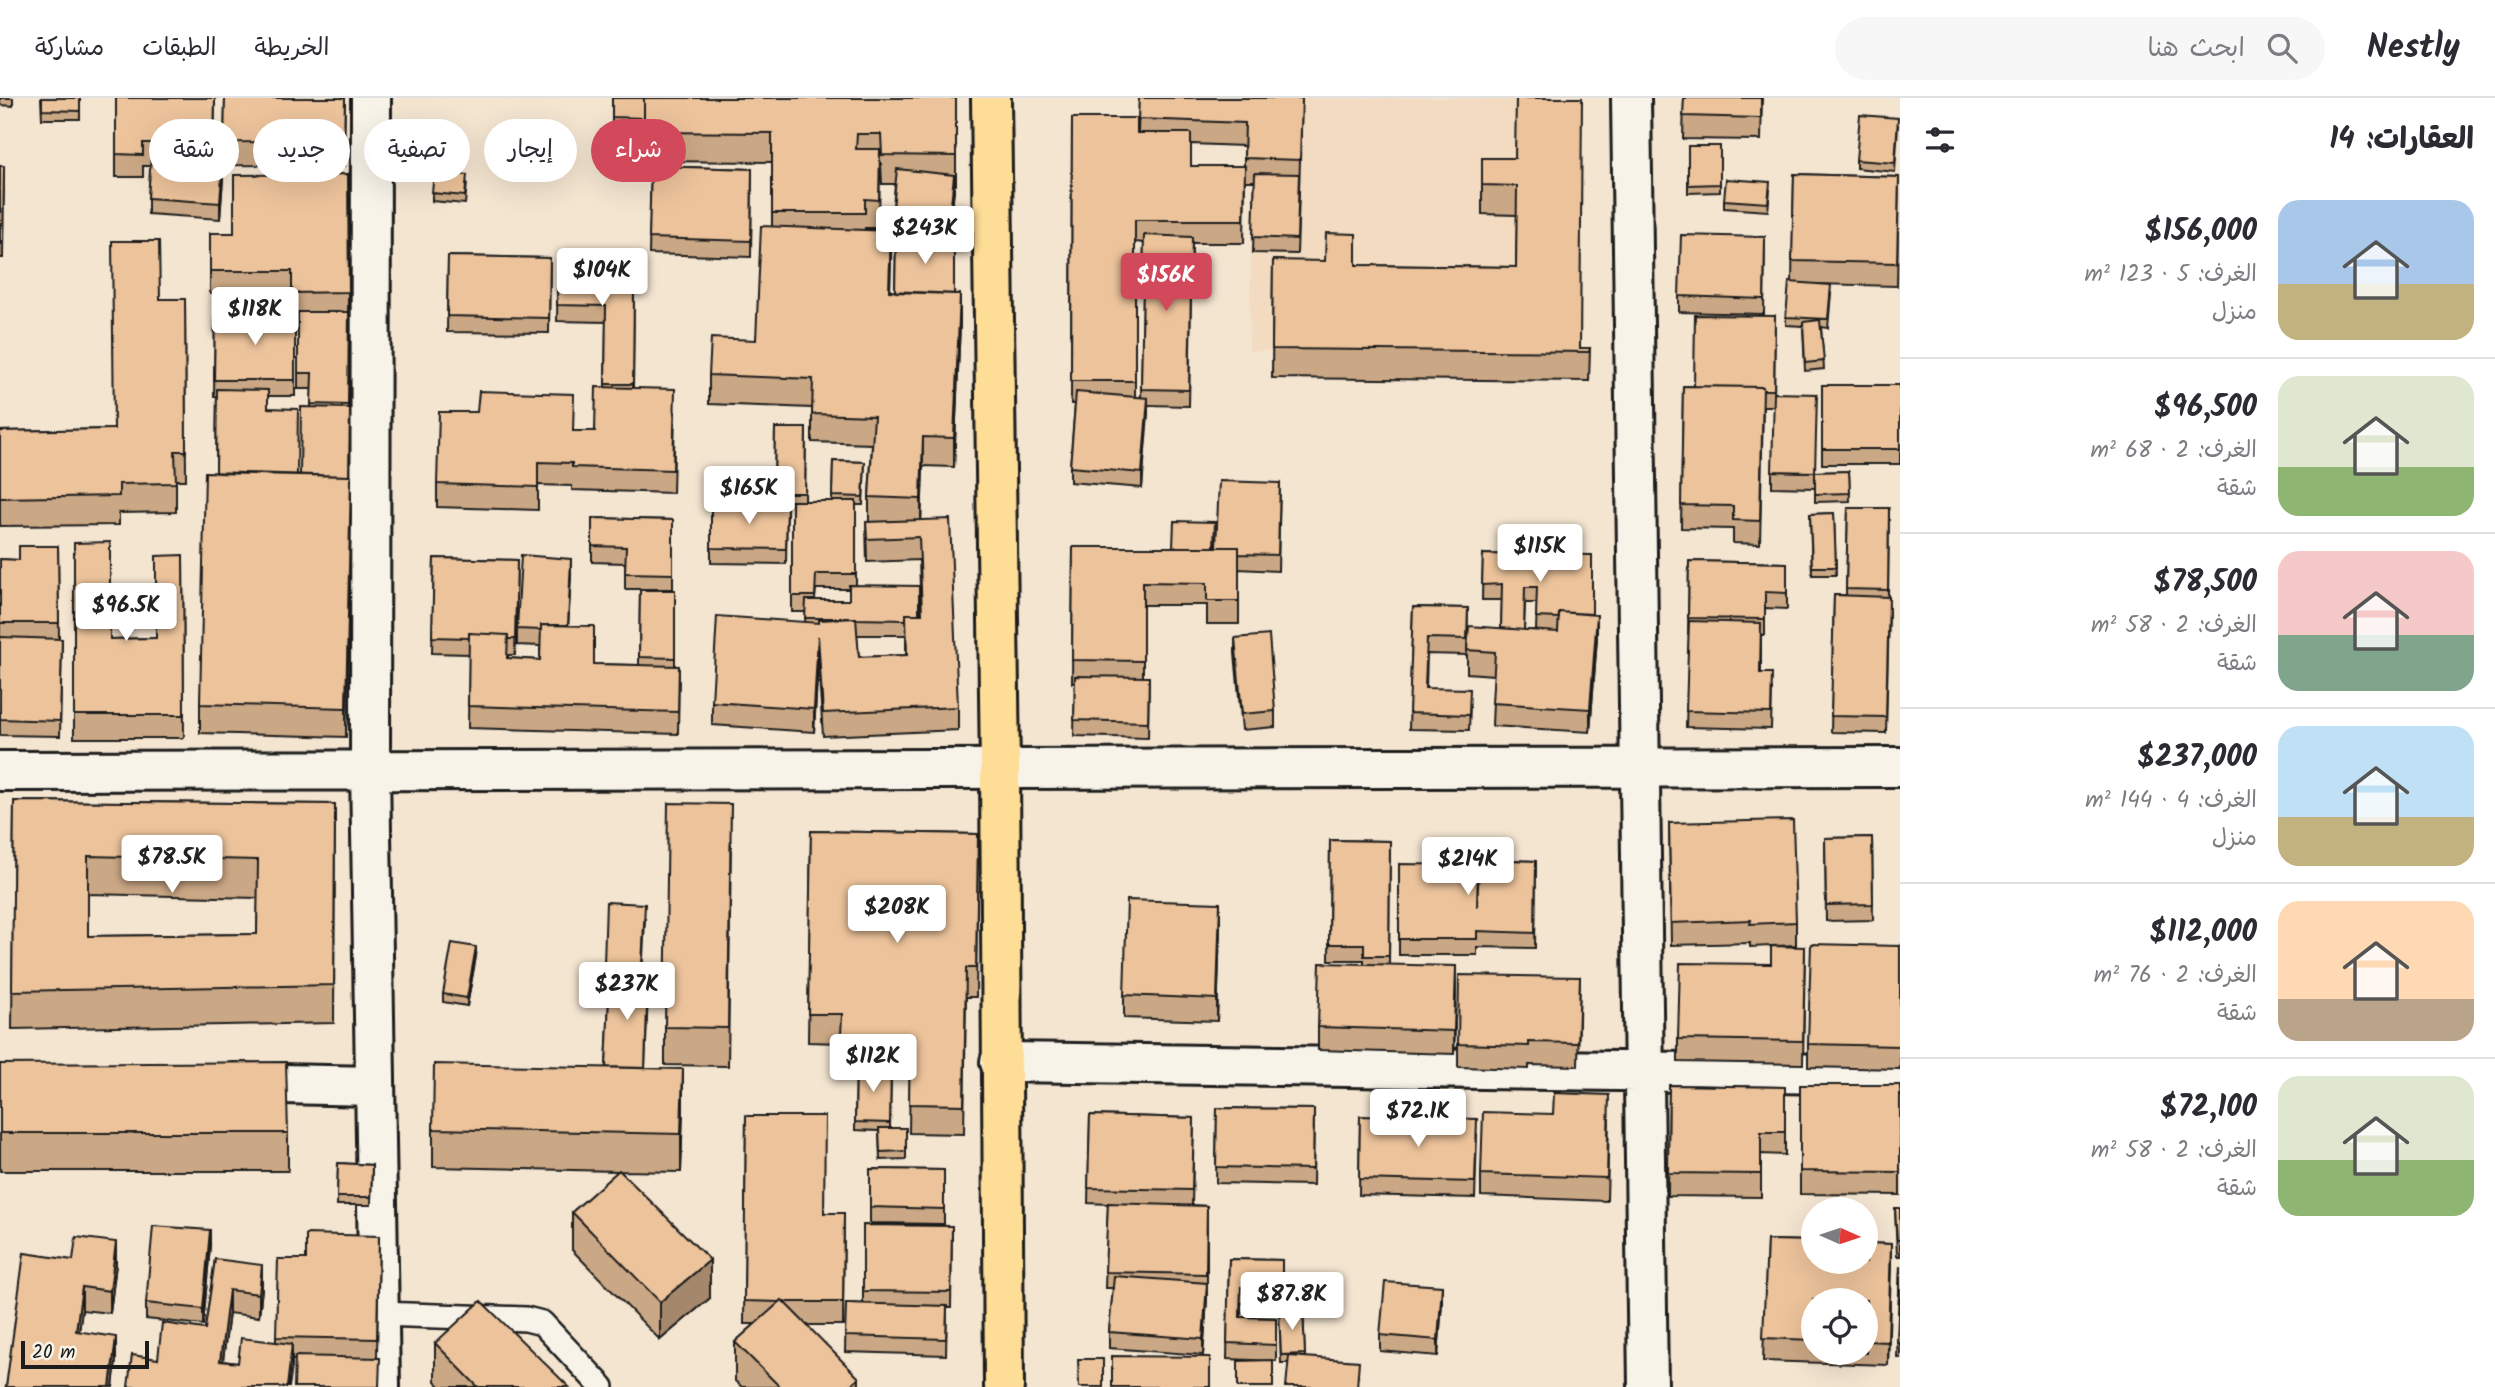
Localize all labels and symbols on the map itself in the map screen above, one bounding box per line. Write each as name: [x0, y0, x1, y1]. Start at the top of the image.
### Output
pin: $243K: [876, 206, 974, 266]
pin: $104K: [553, 248, 651, 308]
pin: $156K: [1117, 254, 1215, 313]
pin: $118K: [206, 288, 304, 347]
pin: $165K: [700, 466, 798, 526]
pin: $115K: [1491, 524, 1589, 584]
pin: $96.5K: [69, 584, 183, 643]
pin: $78.5K: [115, 836, 229, 895]
pin: $214K: [1419, 838, 1517, 897]
pin: $208K: [848, 886, 946, 945]
pin: $237K: [578, 962, 676, 1022]
pin: $112K: [824, 1034, 922, 1094]
pin: $72.1K: [1361, 1090, 1475, 1149]
north arrow: [1801, 1197, 1878, 1274]
pin: $87.8K: [1235, 1272, 1349, 1332]
scale bar: [21, 1338, 149, 1370]

